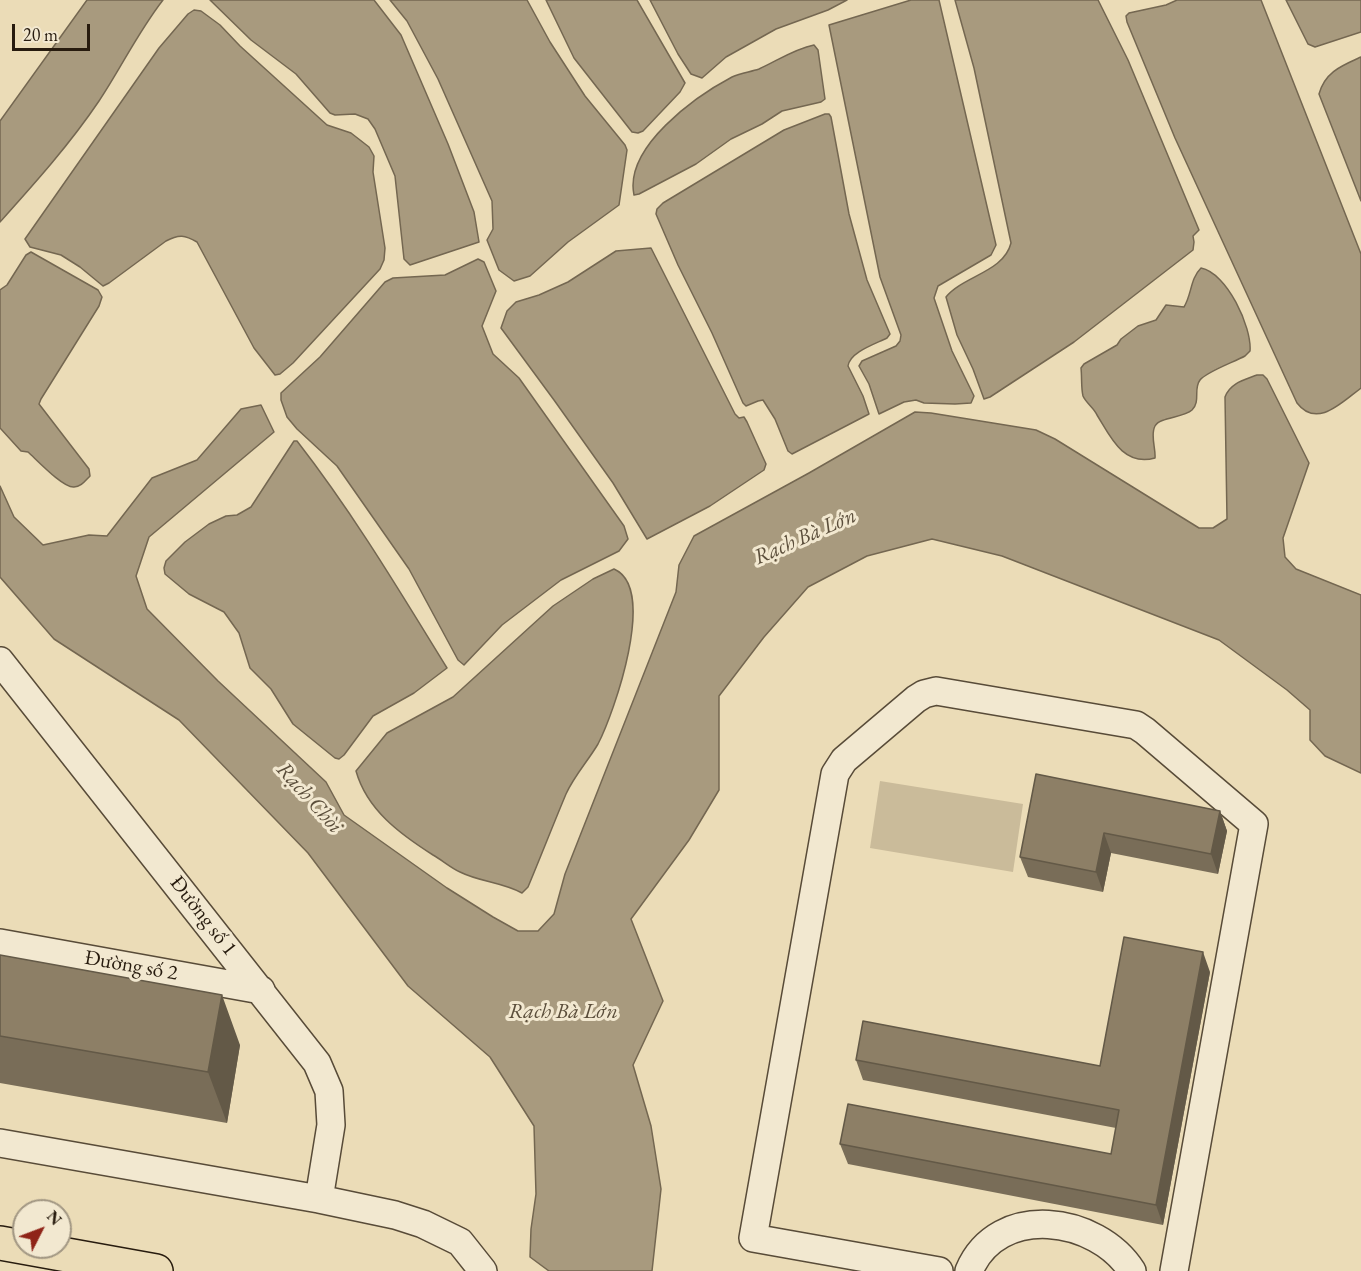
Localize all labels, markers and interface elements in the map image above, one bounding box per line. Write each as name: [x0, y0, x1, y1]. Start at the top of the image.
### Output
scale bar: [15, 12, 93, 50]
text: 20 m: [23, 23, 58, 46]
water label: Rạch Bà Lớn: [750, 503, 860, 571]
water label: Rạch Chòi: [270, 757, 348, 839]
street label: Đường số 1: [164, 871, 242, 961]
street label: Đường số 2: [82, 945, 180, 987]
water label: Rạch Bà Lớn: [508, 999, 618, 1025]
north arrow: [12, 1199, 72, 1259]
text: N: [42, 1206, 66, 1230]

